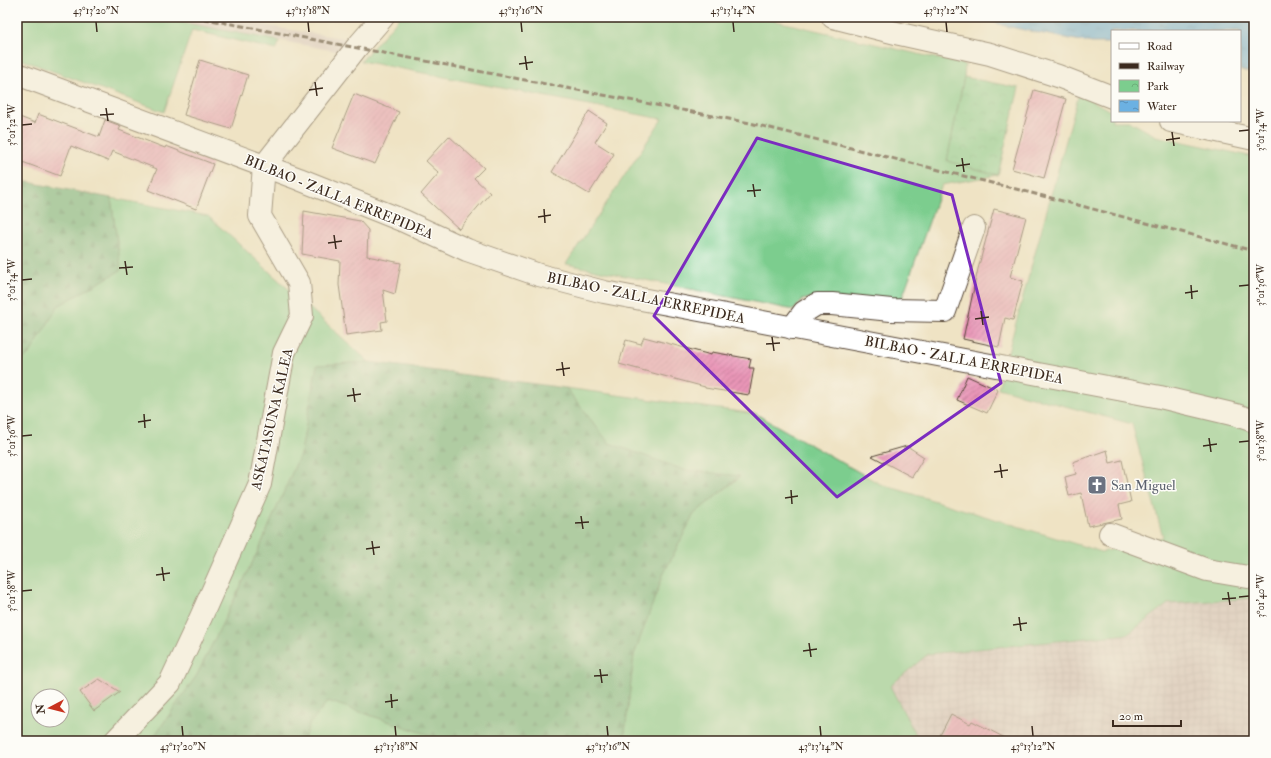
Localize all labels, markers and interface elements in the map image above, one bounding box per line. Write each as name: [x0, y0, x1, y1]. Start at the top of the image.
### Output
text: 43°13'20"N: [73, 5, 119, 17]
text: 43°13'18"N: [286, 5, 330, 17]
text: 43°13'16"N: [499, 5, 543, 17]
text: 43°13'14"N: [710, 5, 756, 17]
text: 43°13'12"N: [924, 5, 968, 17]
legend: [1111, 30, 1241, 122]
text: Road: [1147, 39, 1172, 54]
text: Railway: [1147, 59, 1185, 74]
text: Park: [1147, 79, 1169, 94]
text: Water: [1146, 99, 1177, 114]
text: 3°01'32"W: [6, 103, 18, 146]
text: 3°01'34"W: [1255, 108, 1267, 151]
street label: BILBAO - ZALLA ERREPIDEA: [242, 151, 436, 243]
text: 3°01'34"W: [6, 258, 18, 301]
text: 3°01'36"W: [1255, 263, 1267, 306]
street label: BILBAO - ZALLA ERREPIDEA: [545, 269, 747, 327]
street label: BILBAO - ZALLA ERREPIDEA: [863, 332, 1065, 388]
street label: ASKATASUNA KALEA: [247, 346, 297, 493]
text: 3°01'36"W: [6, 414, 18, 457]
text: 3°01'38"W: [1255, 419, 1267, 462]
church icon: San Miguel: [1086, 474, 1108, 496]
place label: San Miguel: [1111, 477, 1176, 494]
text: 3°01'38"W: [6, 569, 18, 612]
text: 3°01'40"W: [1255, 573, 1267, 618]
north arrow: [30, 688, 70, 728]
text: N: [33, 702, 48, 716]
scale bar: [1113, 702, 1181, 728]
text: 20 m: [1119, 709, 1144, 724]
text: 43°13'20"N: [160, 741, 206, 753]
text: 43°13'18"N: [374, 741, 418, 753]
text: 43°13'16"N: [586, 741, 630, 753]
text: 43°13'14"N: [798, 741, 844, 753]
text: 43°13'12"N: [1011, 741, 1055, 753]

